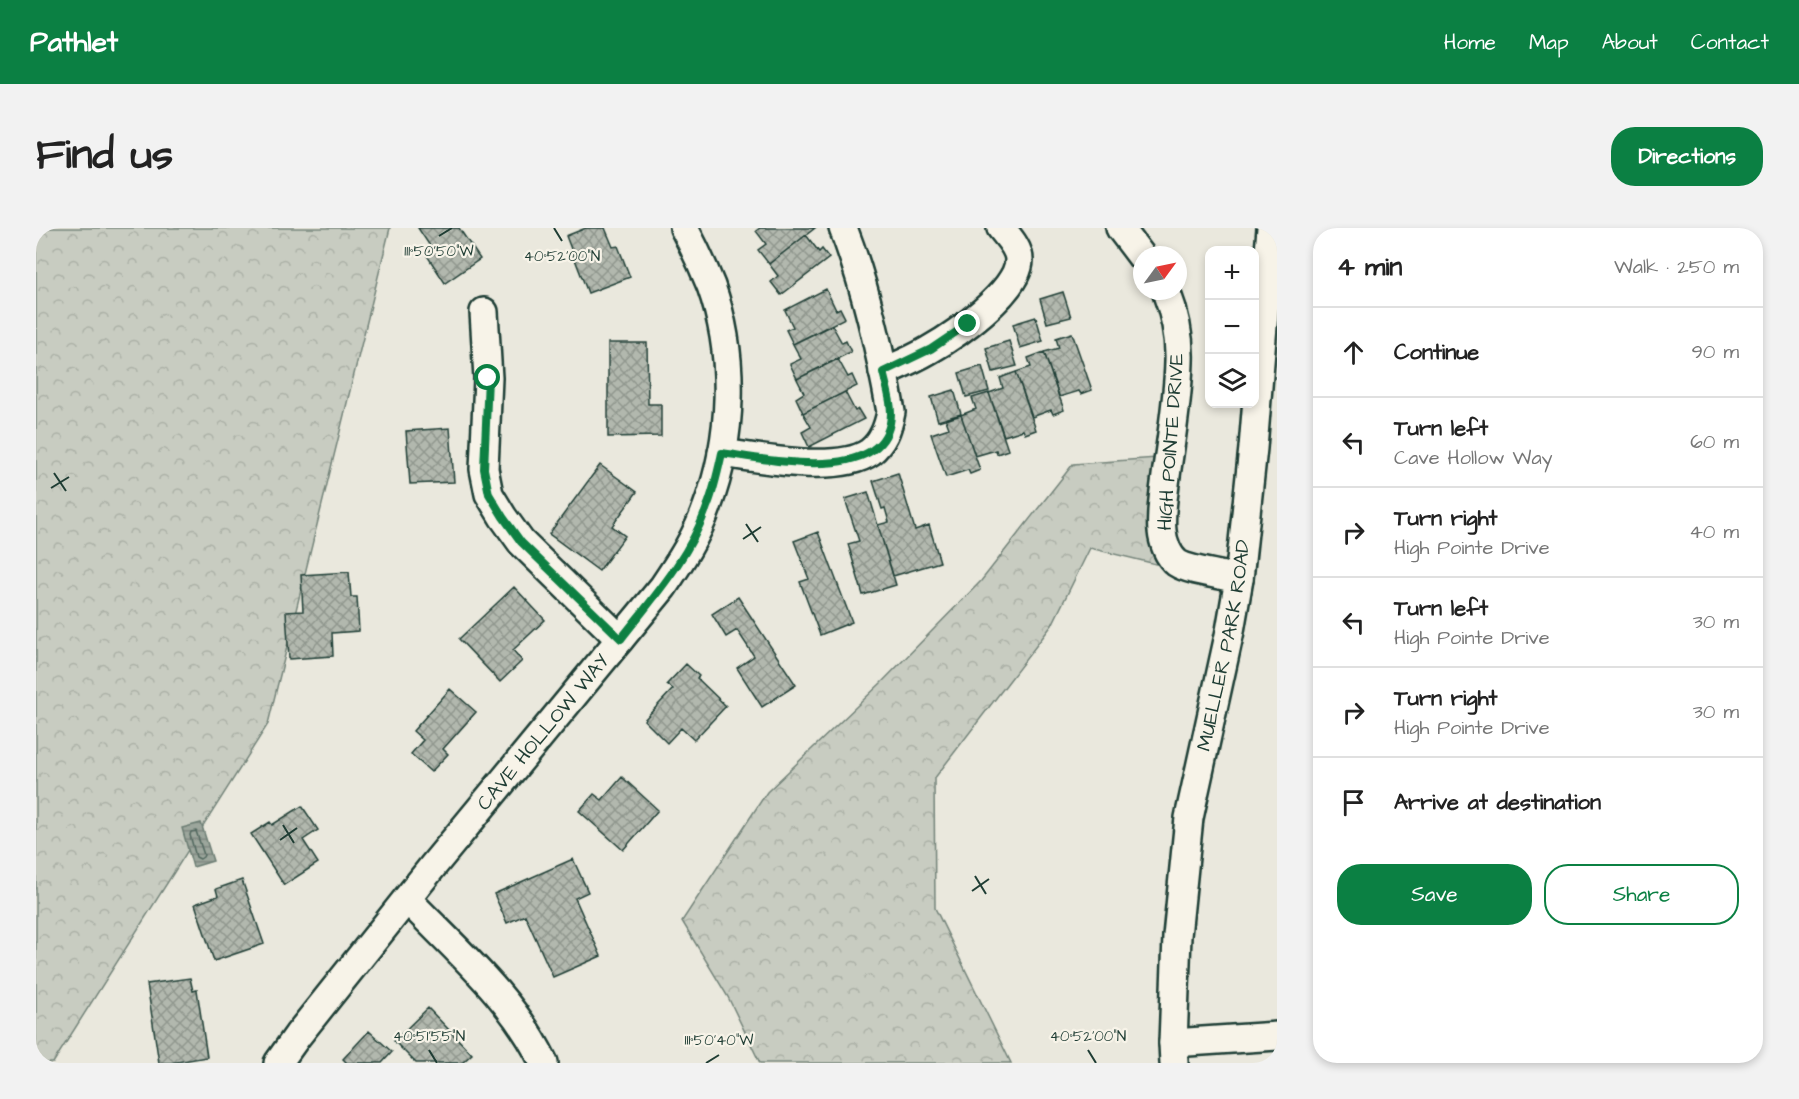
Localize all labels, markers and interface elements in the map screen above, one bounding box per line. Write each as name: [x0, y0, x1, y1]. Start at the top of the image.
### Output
text: Pathlet: [30, 23, 118, 62]
text: Home: [1444, 28, 1496, 57]
text: Map: [1529, 28, 1569, 57]
text: About: [1602, 28, 1658, 57]
text: Contact: [1691, 28, 1769, 57]
text: Find us: [36, 127, 173, 185]
button: Directions: [1611, 127, 1763, 186]
text: 111°50'50"W: [404, 241, 474, 262]
text: 40°52'00"N: [524, 246, 600, 267]
north arrow: [1133, 246, 1187, 300]
map controls: [1205, 246, 1259, 408]
button: +: [1205, 246, 1259, 300]
text: 4 min: [1337, 249, 1402, 285]
text: Walk · 250 m: [1614, 253, 1739, 281]
button: −: [1205, 300, 1259, 354]
route end: [954, 310, 980, 336]
icon: ahead: [1337, 336, 1370, 369]
text: Continue: [1394, 337, 1479, 368]
text: 90 m: [1691, 338, 1739, 366]
street label: HIGH POINTE DRIVE: [1151, 352, 1191, 532]
button: layers: [1205, 354, 1259, 408]
route start: [474, 364, 500, 390]
text: Turn left: [1394, 413, 1488, 444]
icon: left: [1337, 426, 1370, 459]
text: 60 m: [1690, 428, 1739, 456]
text: Cave Hollow Way: [1394, 444, 1553, 472]
text: Turn right: [1394, 503, 1497, 534]
icon: right: [1337, 516, 1370, 549]
text: 40 m: [1689, 518, 1739, 546]
text: High Pointe Drive: [1394, 534, 1550, 562]
street label: MUELLER PARK ROAD: [1190, 538, 1257, 754]
text: Turn left: [1394, 593, 1488, 624]
icon: left: [1337, 606, 1370, 639]
text: 30 m: [1693, 608, 1739, 636]
text: High Pointe Drive: [1394, 624, 1550, 652]
street label: CAVE HOLLOW WAY: [470, 648, 616, 816]
text: Turn right: [1394, 683, 1497, 714]
icon: right: [1337, 696, 1370, 729]
text: 30 m: [1693, 698, 1739, 726]
text: High Pointe Drive: [1394, 714, 1550, 742]
icon: arrive: [1337, 786, 1370, 819]
text: Arrive at destination: [1394, 787, 1601, 818]
button: Save: [1337, 864, 1532, 925]
button: Share: [1544, 864, 1739, 925]
text: 40°51'55"N: [393, 1026, 465, 1047]
text: 40°52'00"N: [1050, 1026, 1126, 1047]
text: 111°50'40"W: [685, 1030, 753, 1051]

